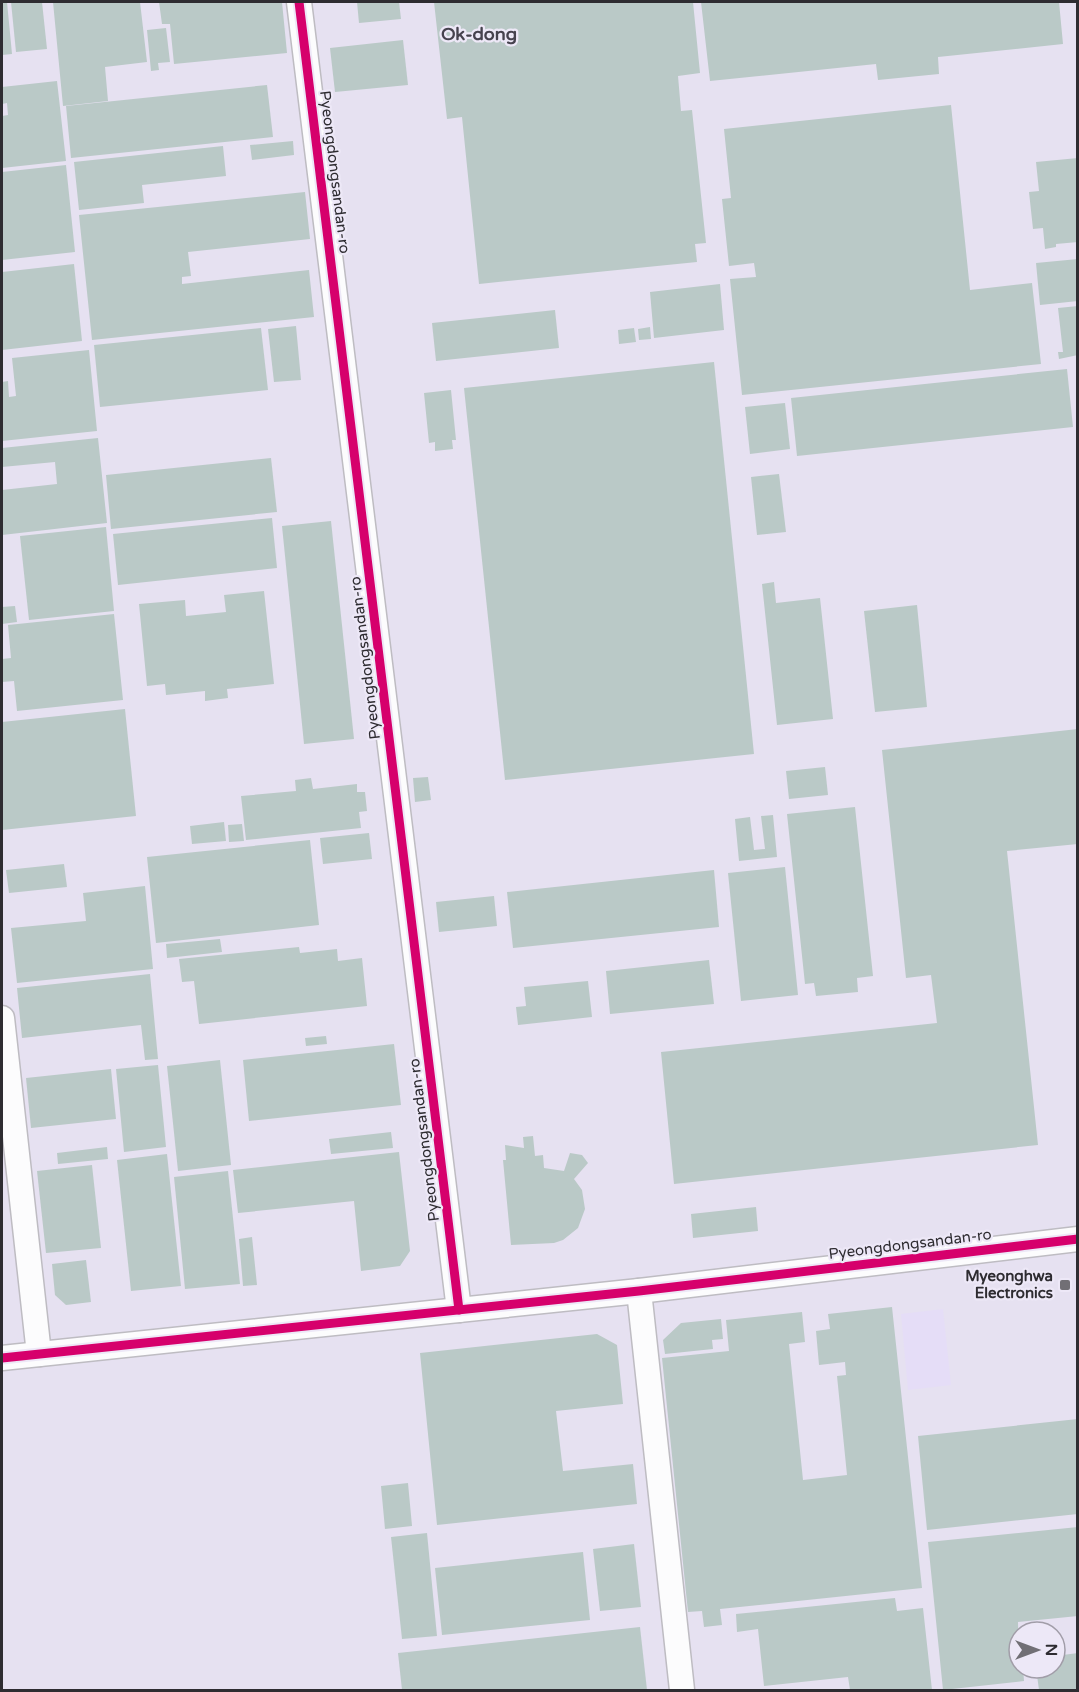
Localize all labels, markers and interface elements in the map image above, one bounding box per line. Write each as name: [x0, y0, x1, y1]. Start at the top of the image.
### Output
district label: Ok-dong: [441, 23, 517, 45]
street label: Pyeongdongsandan-ro: [316, 90, 354, 254]
street label: Pyeongdongsandan-ro: [346, 576, 384, 740]
street label: Pyeongdongsandan-ro: [405, 1058, 443, 1222]
street label: Pyeongdongsandan-ro: [828, 1225, 992, 1263]
place label: Myeonghwa Electronics: [965, 1267, 1053, 1302]
marker: Myeonghwa Electronics: [1058, 1278, 1072, 1292]
north arrow: [1007, 1620, 1067, 1680]
text: N: [1041, 1644, 1061, 1656]

